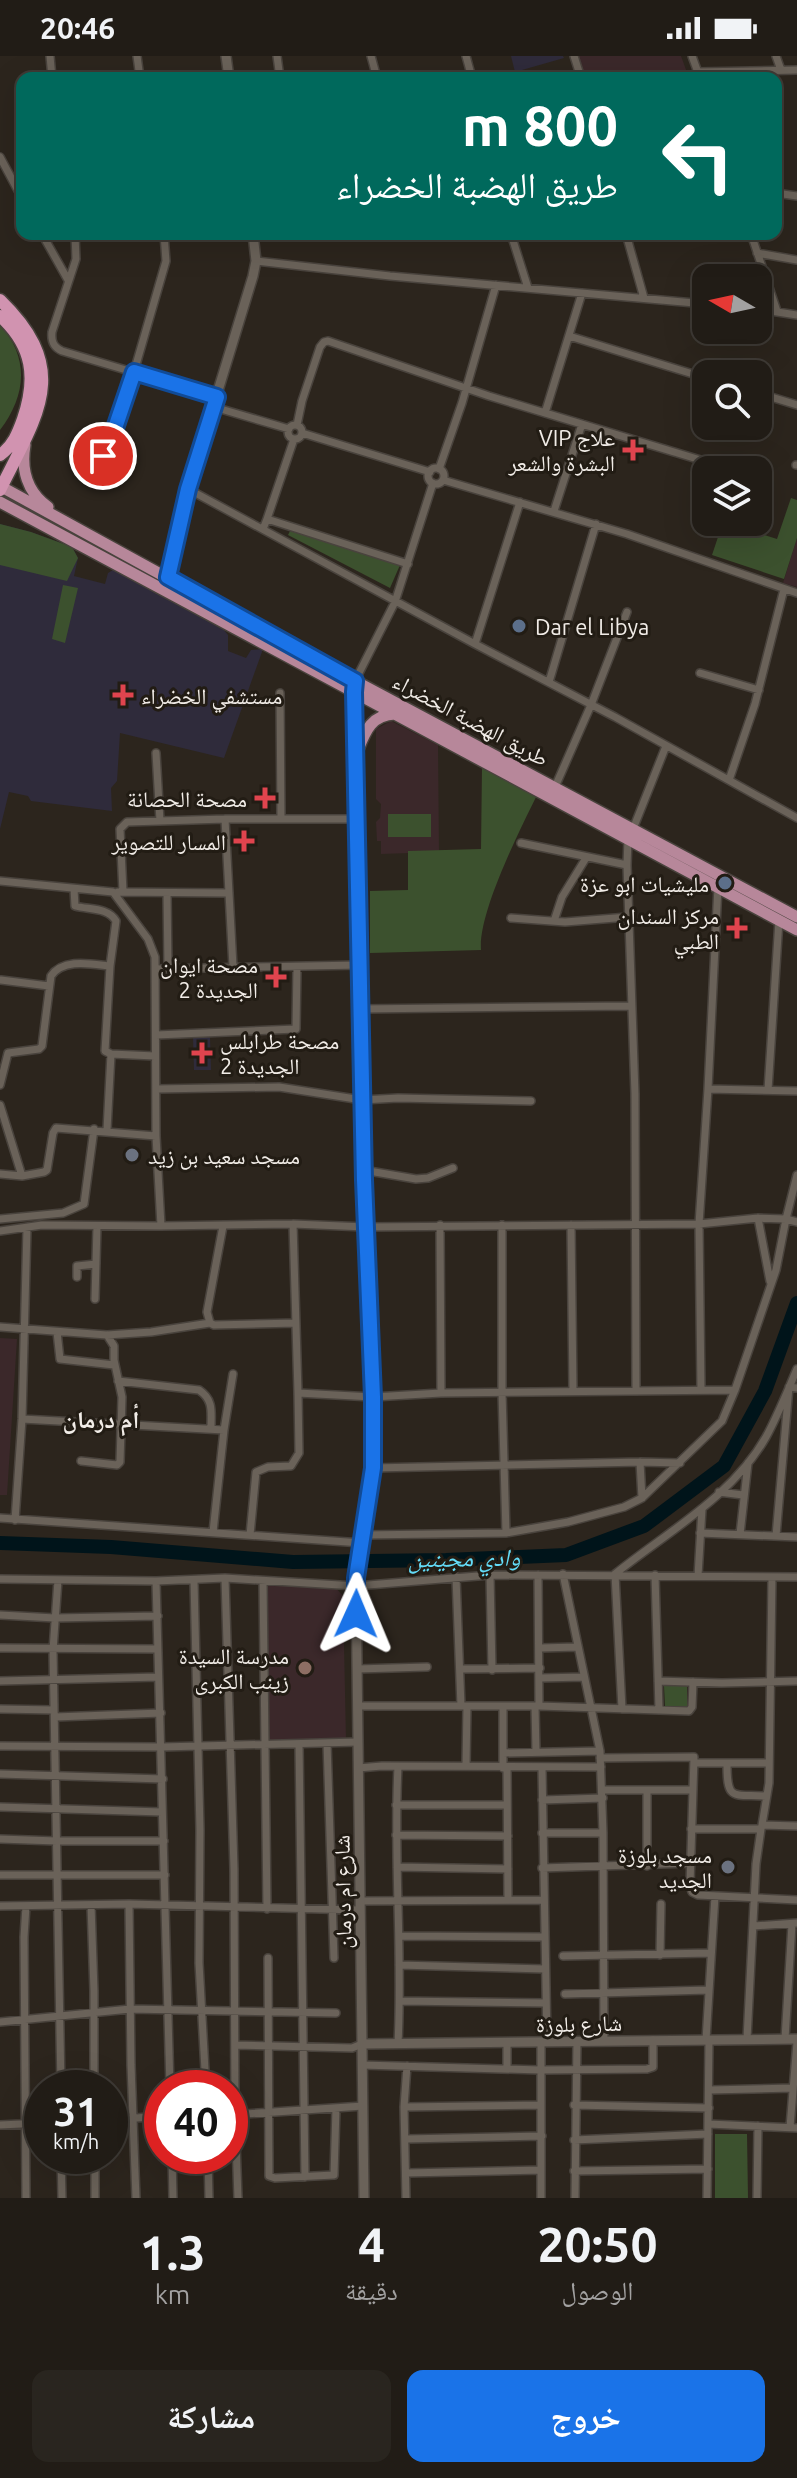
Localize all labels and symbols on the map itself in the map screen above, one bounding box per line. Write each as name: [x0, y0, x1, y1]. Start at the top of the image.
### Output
north arrow: [692, 264, 772, 344]
pin: [69, 422, 137, 490]
place label: VIP علاج البشرة والشعر: [507, 425, 615, 476]
marker: VIP علاج البشرة والشعر: [622, 439, 644, 461]
place label: Dar el Libya: [535, 614, 649, 639]
marker: Dar el Libya: [510, 617, 528, 635]
street label: طريق الهضبة الخضراء: [388, 668, 553, 772]
place label: مستشفي الخضراء: [141, 683, 282, 713]
marker: مستشفي الخضراء: [112, 684, 134, 706]
place label: مصحة الحصانة: [127, 786, 247, 811]
marker: مصحة الحصانة: [254, 787, 276, 809]
place label: المسار للتصوير: [111, 829, 226, 855]
marker: المسار للتصوير: [233, 830, 255, 852]
place label: مليشيات ابو عزة: [580, 871, 709, 897]
marker: مليشيات ابو عزة: [716, 874, 734, 892]
place label: مركز السندان الطبي: [618, 903, 719, 958]
marker: مركز السندان الطبي: [726, 917, 748, 939]
place label: مصحة ايوان الجديدة 2: [160, 952, 258, 1002]
marker: مصحة ايوان الجديدة 2: [265, 966, 287, 988]
place label: مصحة طرابلس الجديدة 2: [220, 1028, 339, 1078]
marker: مصحة طرابلس الجديدة 2: [191, 1042, 213, 1064]
place label: مسجد سعيد بن زيد: [148, 1143, 300, 1170]
marker: مسجد سعيد بن زيد: [123, 1146, 141, 1164]
district label: أم درمان: [63, 1403, 139, 1437]
water label: وادي مجينين: [407, 1544, 521, 1579]
position arrow: [314, 1572, 398, 1656]
place label: مدرسة السيدة زينب الكبرى: [179, 1643, 289, 1695]
marker: مدرسة السيدة زينب الكبرى: [296, 1659, 314, 1677]
street label: شارع ام درمان: [329, 1835, 358, 1949]
place label: مسجد بلوزة الجديد: [618, 1842, 712, 1892]
marker: مسجد بلوزة الجديد: [719, 1858, 737, 1876]
street label: شارع بلوزة: [536, 2010, 622, 2038]
speed limit sign: 40: [144, 2070, 248, 2174]

